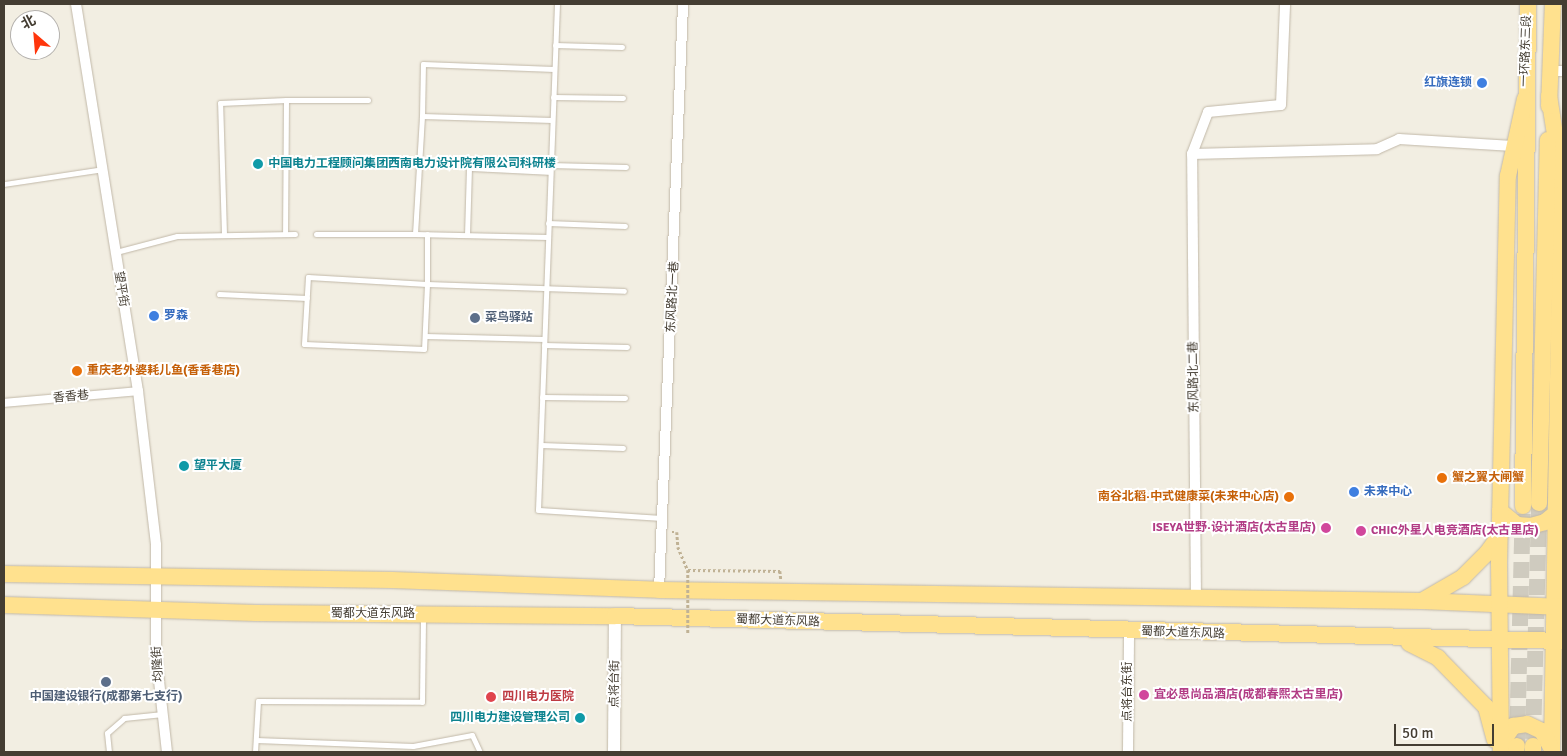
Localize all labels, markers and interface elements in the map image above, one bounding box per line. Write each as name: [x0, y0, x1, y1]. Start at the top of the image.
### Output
north arrow: [10, 10, 60, 60]
text: 北: [18, 11, 39, 33]
street label: 一环路东三段: [1518, 15, 1534, 87]
place label: 红旗连锁: [1424, 76, 1472, 90]
marker: 红旗连锁: [1476, 77, 1488, 89]
place label: 中国电力工程顾问集团西南电力设计院有限公司科研楼: [268, 157, 556, 171]
marker: 中国电力工程顾问集团西南电力设计院有限公司科研楼: [252, 158, 264, 170]
street label: 东风路北一巷: [664, 261, 682, 333]
street label: 望平街: [111, 270, 131, 308]
place label: 罗森: [164, 309, 188, 323]
marker: 罗森: [148, 310, 160, 322]
place label: 菜鸟驿站: [485, 311, 533, 325]
marker: 菜鸟驿站: [469, 312, 481, 324]
street label: 东风路北二巷: [1186, 341, 1202, 413]
place label: 重庆老外婆耗儿鱼(香香巷店): [87, 364, 240, 378]
marker: 重庆老外婆耗儿鱼(香香巷店): [71, 365, 83, 377]
street label: 香香巷: [52, 388, 90, 406]
place label: 望平大厦: [194, 459, 242, 473]
marker: 望平大厦: [178, 460, 190, 472]
place label: 蟹之翼大闸蟹: [1452, 471, 1524, 485]
marker: 蟹之翼大闸蟹: [1436, 472, 1448, 484]
place label: 未来中心: [1364, 485, 1412, 499]
marker: 未来中心: [1348, 486, 1360, 498]
place label: 南谷北稻·中式健康菜(未来中心店): [1098, 490, 1279, 504]
marker: 南谷北稻·中式健康菜(未来中心店): [1283, 491, 1295, 503]
place label: ISEYA世野·设计酒店(太古里店): [1152, 521, 1316, 535]
marker: ISEYA世野·设计酒店(太古里店): [1320, 522, 1332, 534]
place label: CHIC外星人电竞酒店(太古里店): [1371, 524, 1539, 538]
marker: CHIC外星人电竞酒店(太古里店): [1355, 525, 1367, 537]
street label: 蜀都大道东风路: [331, 607, 415, 621]
street label: 蜀都大道东风路: [736, 612, 820, 630]
street label: 蜀都大道东风路: [1141, 624, 1225, 642]
street label: 均隆街: [150, 646, 166, 682]
street label: 点将台街: [607, 660, 623, 708]
street label: 点将台东街: [1121, 662, 1135, 722]
marker: 中国建设银行(成都第七支行): [100, 676, 112, 688]
place label: 宜必思尚品酒店(成都春熙太古里店): [1154, 688, 1343, 702]
marker: 宜必思尚品酒店(成都春熙太古里店): [1138, 689, 1150, 701]
place label: 中国建设银行(成都第七支行): [30, 690, 182, 704]
marker: 四川电力医院: [484, 690, 498, 704]
place label: 四川电力医院: [502, 690, 574, 704]
place label: 四川电力建设管理公司: [450, 711, 570, 725]
marker: 四川电力建设管理公司: [574, 712, 586, 724]
scale bar: [1397, 714, 1497, 746]
text: 50 m: [1402, 724, 1433, 742]

